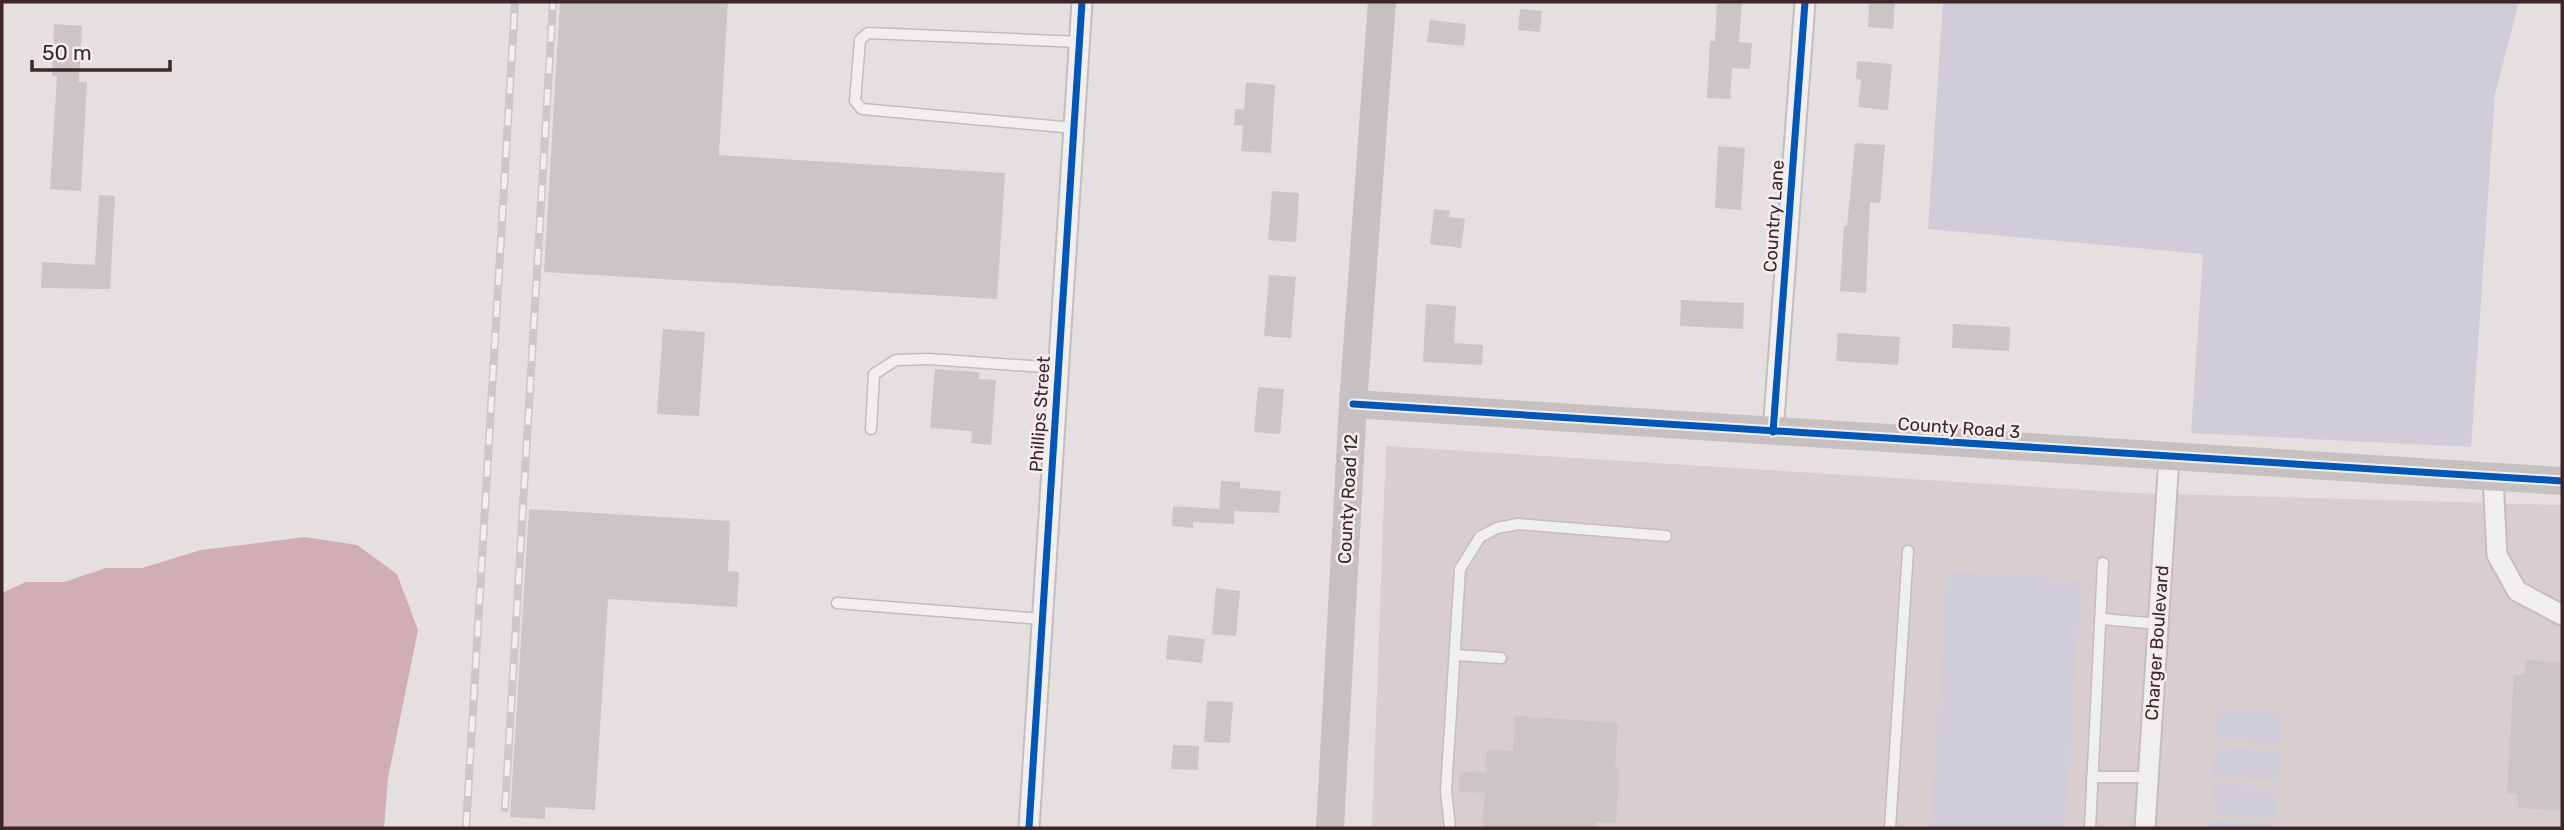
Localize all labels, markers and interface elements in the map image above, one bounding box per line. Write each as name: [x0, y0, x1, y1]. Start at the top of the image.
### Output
scale bar: [32, 28, 170, 72]
text: 50 m: [42, 40, 92, 65]
street label: Country Lane: [1759, 159, 1789, 273]
street label: Phillips Street: [1025, 355, 1055, 473]
street label: County Road 3: [1897, 413, 2021, 443]
street label: County Road 12: [1334, 433, 1362, 565]
street label: Charger Boulevard: [2141, 565, 2173, 721]

